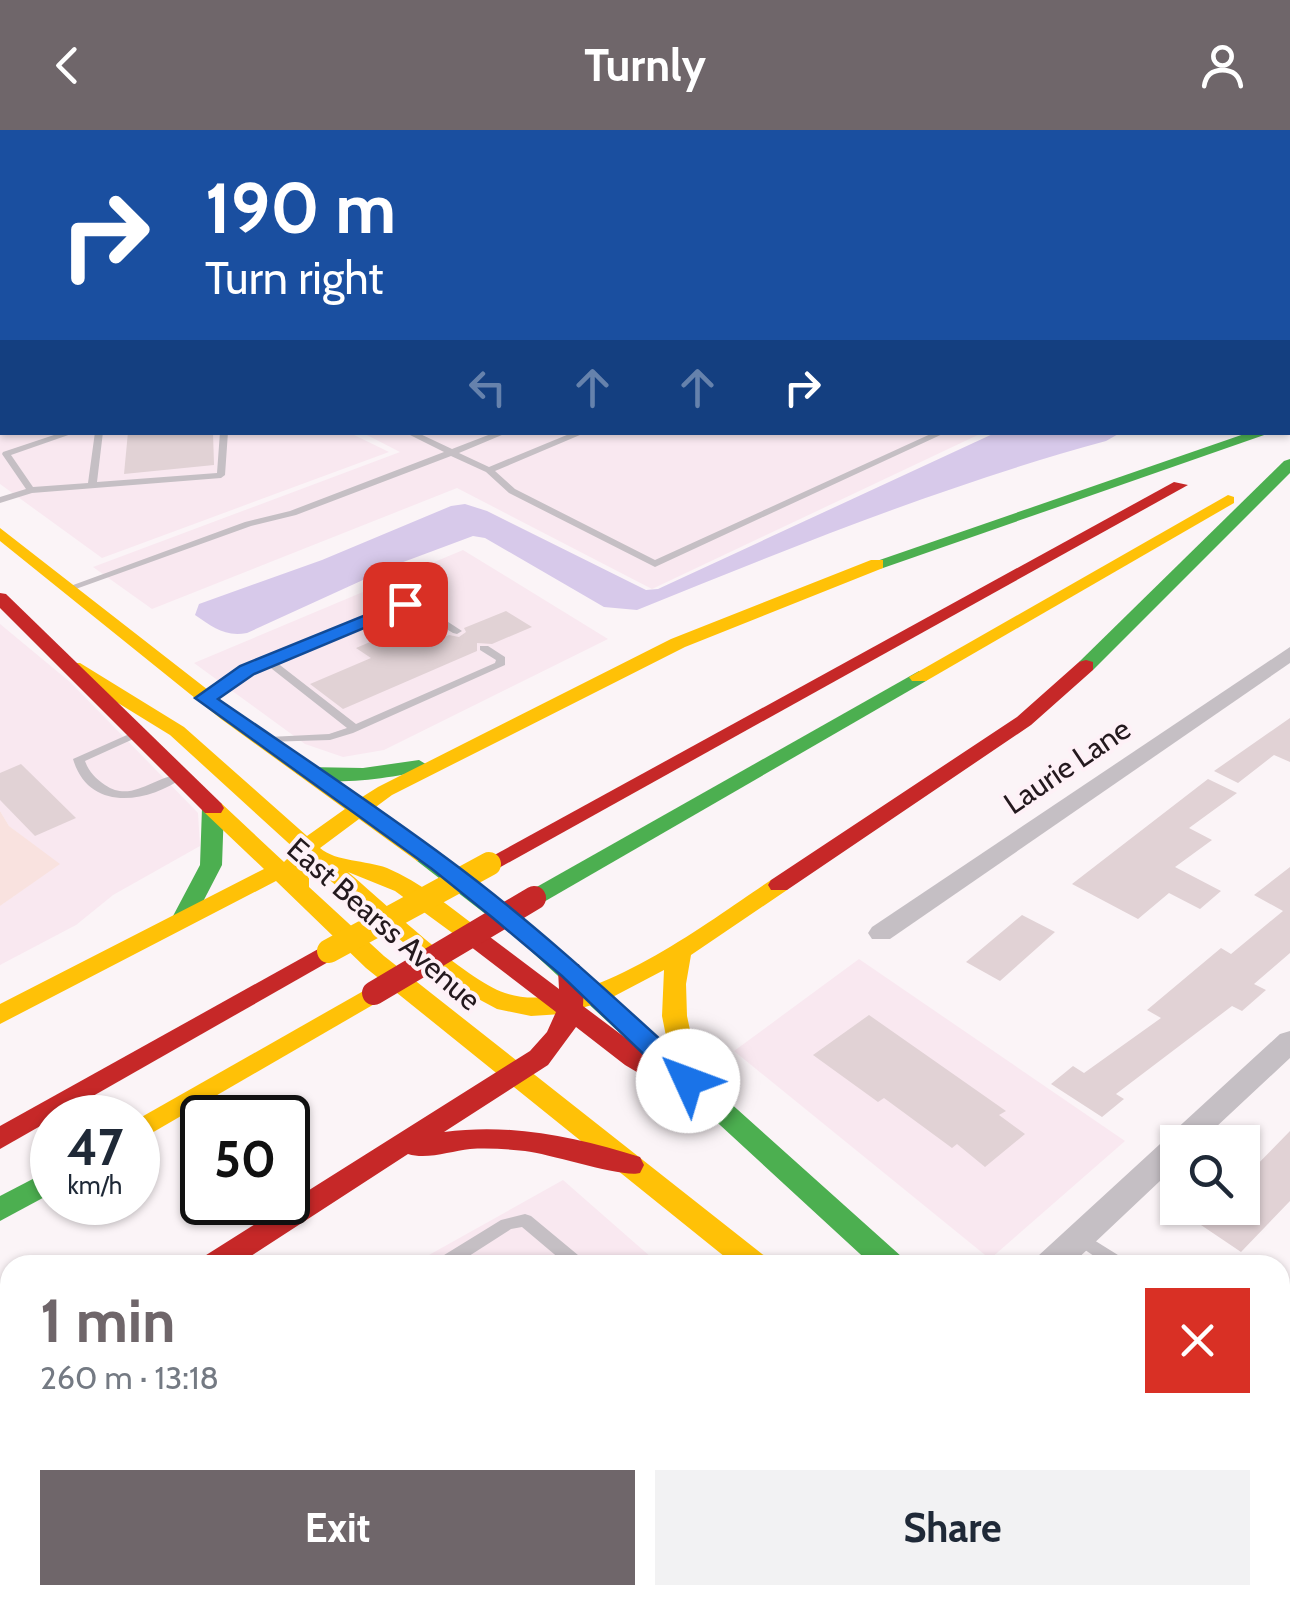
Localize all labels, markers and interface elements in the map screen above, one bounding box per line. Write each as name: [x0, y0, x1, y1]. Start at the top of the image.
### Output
icon: back: [40, 38, 95, 93]
text: Turnly: [584, 38, 706, 92]
icon: person: [1195, 38, 1250, 93]
text: 190 m: [205, 165, 396, 251]
icon: right: [40, 170, 170, 300]
text: Turn right: [205, 251, 384, 305]
icon: left: [460, 360, 515, 415]
icon: ahead: [565, 360, 620, 415]
icon: ahead: [670, 360, 725, 415]
icon: right: [775, 360, 830, 415]
pin: [363, 562, 448, 647]
icon: arrive: [378, 577, 433, 632]
street label: Laurie Lane: [997, 710, 1137, 822]
street label: East Bearss Avenue: [280, 830, 488, 1018]
position arrow: [636, 1029, 740, 1133]
speed limit sign: 50: [180, 1095, 310, 1225]
text: 47: [67, 1117, 123, 1178]
map controls: [1160, 1125, 1260, 1225]
button: search: [1160, 1125, 1260, 1225]
text: km/h: [68, 1170, 122, 1200]
text: 1 min: [40, 1284, 175, 1357]
button: close: [1145, 1288, 1250, 1393]
text: 260 m · 13:18: [40, 1358, 219, 1397]
button: Exit: [40, 1470, 635, 1585]
button: Share: [655, 1470, 1250, 1585]

